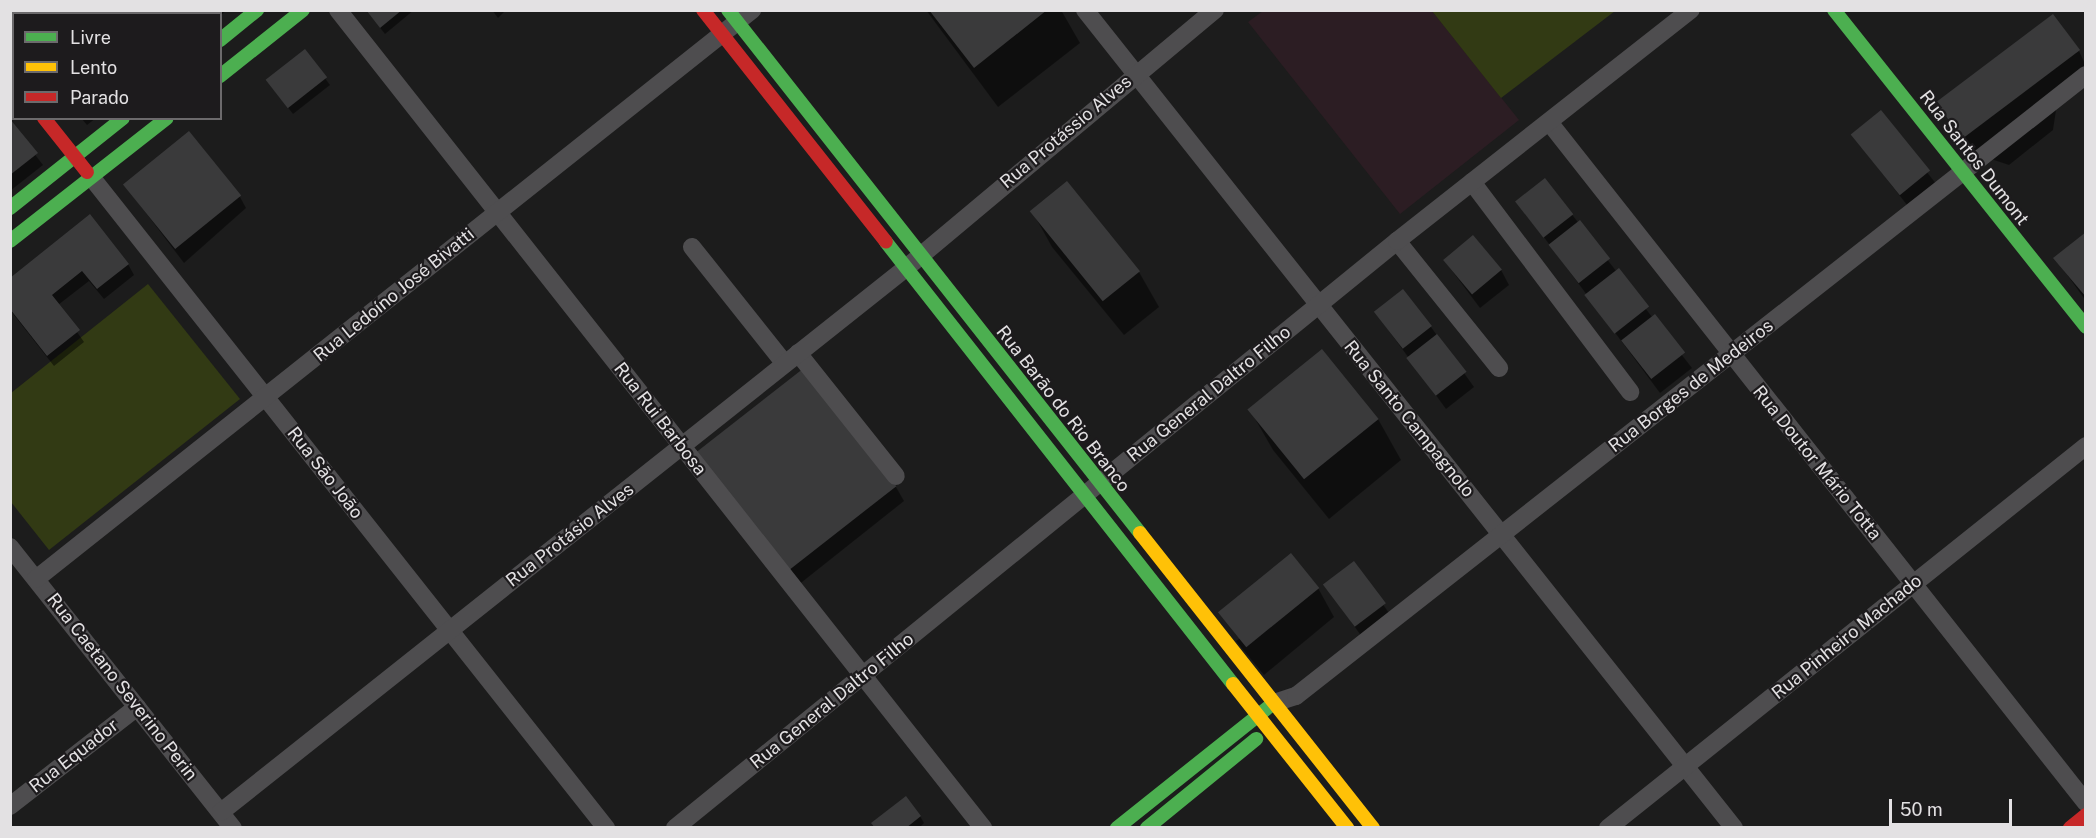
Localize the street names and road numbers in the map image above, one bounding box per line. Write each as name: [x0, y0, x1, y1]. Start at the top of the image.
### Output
street label: Rua Protássio Alves: [996, 71, 1136, 193]
street label: Rua Santos Dumont: [1915, 86, 2033, 230]
street label: Rua Ledoíno José Bivatti: [309, 223, 479, 367]
street label: Rua Borges de Medeiros: [1604, 315, 1778, 457]
street label: Rua Barão do Rio Branco: [991, 321, 1135, 497]
street label: Rua General Daltro Filho: [1123, 321, 1295, 467]
street label: Rua Santo Campagnolo: [1339, 336, 1479, 502]
street label: Rua Rui Barbosa: [609, 358, 711, 480]
street label: Rua Doutor Mário Totta: [1748, 381, 1886, 545]
street label: Rua São João: [282, 423, 368, 523]
street label: Rua Protásio Alves: [502, 479, 638, 591]
street label: Rua Pinheiro Machado: [1768, 570, 1926, 704]
street label: Rua Caetano Severino Perin: [42, 589, 202, 785]
street label: Rua General Daltro Filho: [746, 628, 918, 774]
street label: Rua Equador: [25, 715, 123, 797]

